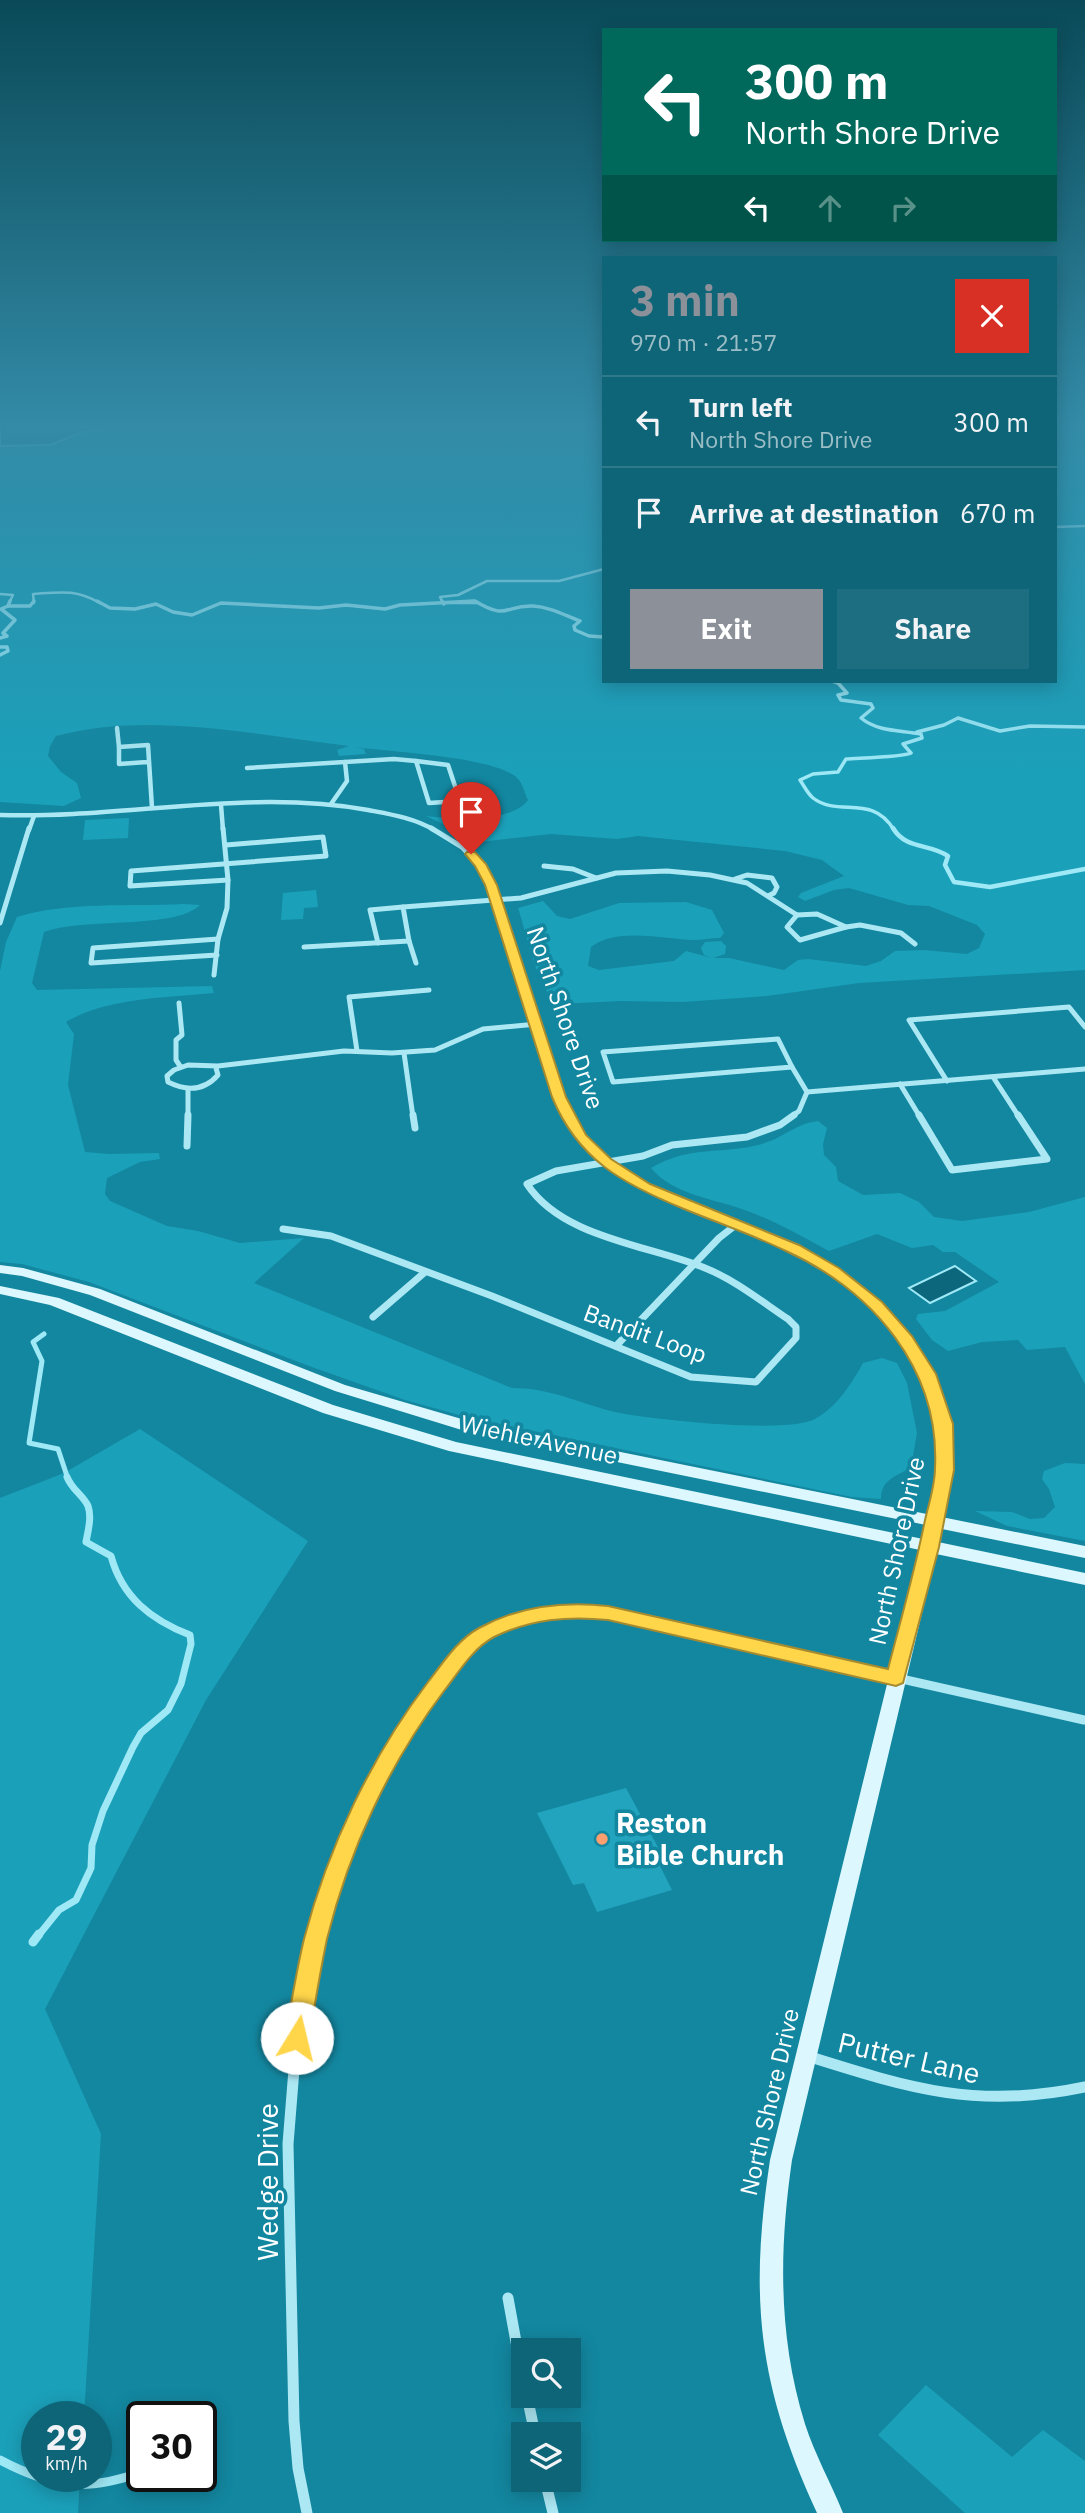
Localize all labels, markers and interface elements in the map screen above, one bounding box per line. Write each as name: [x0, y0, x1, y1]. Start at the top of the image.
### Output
text: 300 m: [745, 49, 889, 112]
icon: left: [630, 56, 721, 147]
text: North Shore Drive: [745, 111, 1000, 153]
icon: left: [738, 189, 776, 227]
icon: ahead: [811, 189, 849, 227]
icon: right: [884, 189, 922, 227]
text: 3 min: [630, 273, 740, 328]
button: close: [955, 279, 1029, 353]
text: 970 m · 21:57: [630, 327, 777, 357]
text: Turn left: [689, 390, 792, 424]
icon: left: [630, 403, 668, 441]
text: 300 m: [953, 405, 1029, 439]
text: North Shore Drive: [689, 424, 872, 454]
icon: arrive: [630, 494, 668, 532]
text: Arrive at destination: [689, 496, 939, 530]
text: 670 m: [960, 496, 1036, 530]
button: Exit: [630, 589, 823, 669]
button: Share: [837, 589, 1029, 669]
pin: [441, 782, 501, 854]
icon: arrive: [452, 793, 490, 831]
street label: North Shore Drive: [520, 922, 612, 1113]
street label: Bandit Loop: [579, 1296, 711, 1370]
street label: Wiehle Avenue: [458, 1407, 621, 1471]
street label: North Shore Drive: [860, 1454, 932, 1648]
place label: Reston Bible Church: [616, 1804, 784, 1873]
marker: Reston Bible Church: [594, 1831, 610, 1847]
position arrow: [260, 2001, 334, 2075]
street label: North Shore Drive: [732, 2005, 806, 2199]
street label: Putter Lane: [834, 2023, 984, 2092]
street label: Wedge Drive: [249, 2103, 286, 2261]
map controls: [511, 2338, 581, 2492]
button: search: [511, 2338, 581, 2408]
speed limit sign: 30: [126, 2401, 217, 2492]
text: 29: [45, 2414, 88, 2460]
button: layers: [511, 2422, 581, 2492]
text: km/h: [45, 2452, 88, 2475]

